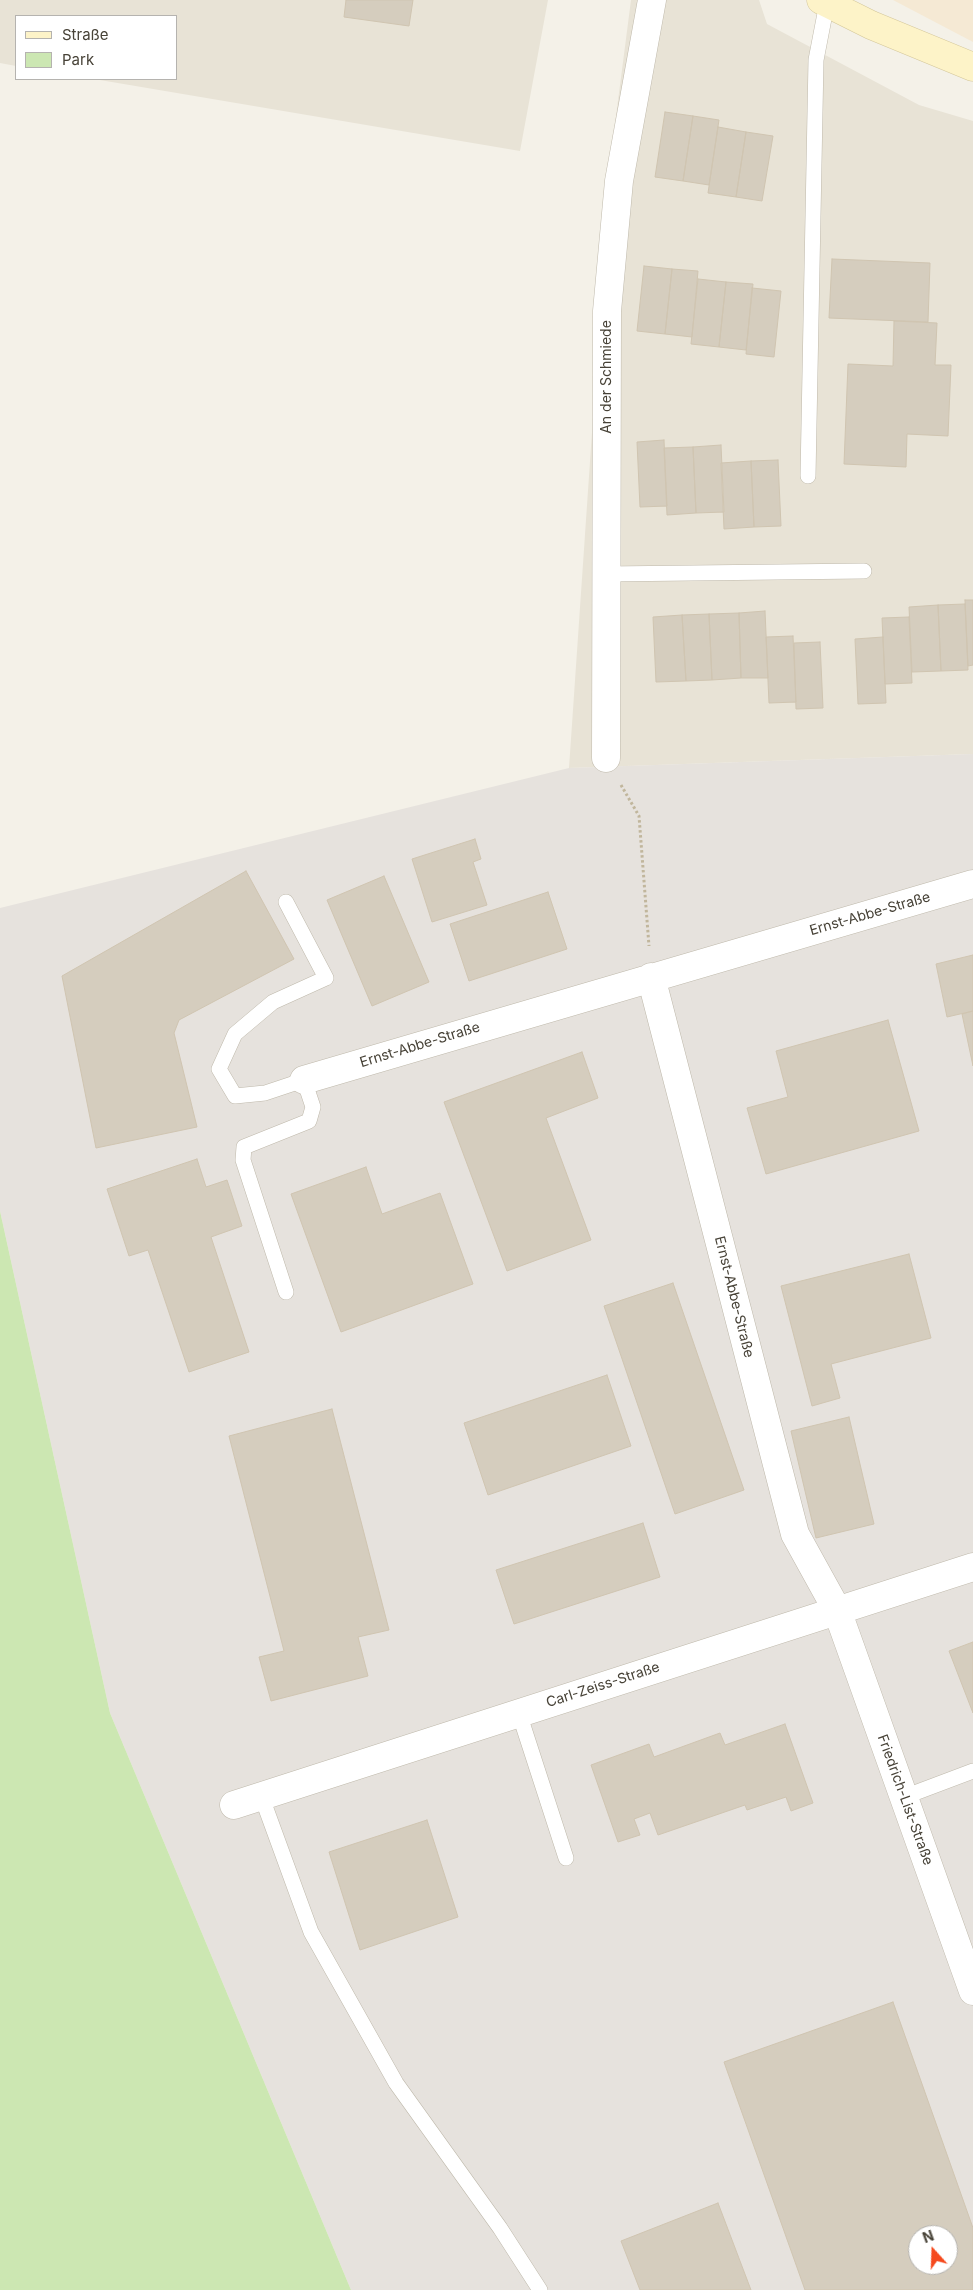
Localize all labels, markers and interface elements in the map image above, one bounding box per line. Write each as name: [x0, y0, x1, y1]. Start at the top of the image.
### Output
legend: [15, 15, 178, 80]
text: Straße: [62, 25, 109, 44]
text: Park: [62, 50, 94, 69]
street label: An der Schmiede: [599, 320, 615, 434]
street label: Ernst-Abbe-Straße: [808, 889, 932, 939]
street label: Ernst-Abbe-Straße: [358, 1019, 482, 1071]
street label: Ernst-Abbe-Straße: [711, 1234, 757, 1360]
street label: Carl-Zeiss-Straße: [544, 1659, 662, 1711]
street label: Friedrich-List-Straße: [874, 1732, 936, 1868]
north arrow: [908, 2225, 958, 2275]
text: N: [920, 2227, 936, 2246]

